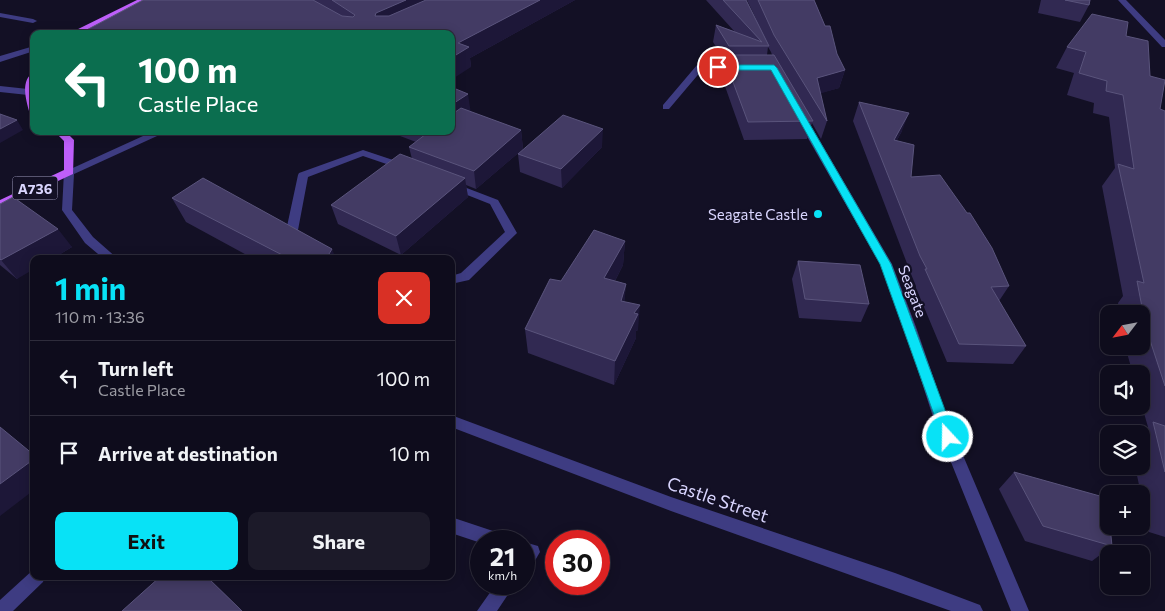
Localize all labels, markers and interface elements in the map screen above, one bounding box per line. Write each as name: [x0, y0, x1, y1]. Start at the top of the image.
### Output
pin: [697, 46, 739, 88]
text: 100 m: [138, 47, 238, 90]
icon: left: [55, 50, 120, 115]
icon: arrive: [704, 53, 732, 81]
text: Castle Place: [138, 90, 258, 117]
road number: A736: [12, 177, 58, 200]
place label: Seagate Castle: [708, 205, 808, 223]
marker: Seagate Castle: [812, 208, 824, 220]
street label: Seagate: [895, 262, 931, 320]
text: 1 min: [55, 269, 126, 306]
button: close: [378, 272, 430, 324]
north arrow: [1100, 305, 1150, 355]
map controls: [1100, 305, 1150, 595]
text: 110 m · 13:36: [55, 307, 145, 326]
text: Turn left: [98, 357, 173, 380]
icon: left: [55, 364, 83, 392]
button: sound: [1100, 365, 1150, 415]
text: 100 m: [377, 367, 430, 390]
text: Castle Place: [98, 380, 186, 399]
position arrow: [921, 410, 973, 462]
button: layers: [1100, 425, 1150, 475]
icon: arrive: [55, 439, 83, 467]
text: Arrive at destination: [98, 442, 278, 465]
text: 10 m: [389, 442, 430, 465]
street label: Castle Street: [664, 471, 772, 527]
button: +: [1100, 485, 1150, 535]
button: Exit: [55, 512, 238, 570]
button: Share: [248, 512, 430, 570]
speed limit sign: 30: [545, 530, 610, 595]
text: 21: [490, 541, 515, 571]
button: −: [1100, 545, 1150, 595]
text: km/h: [488, 568, 517, 582]

